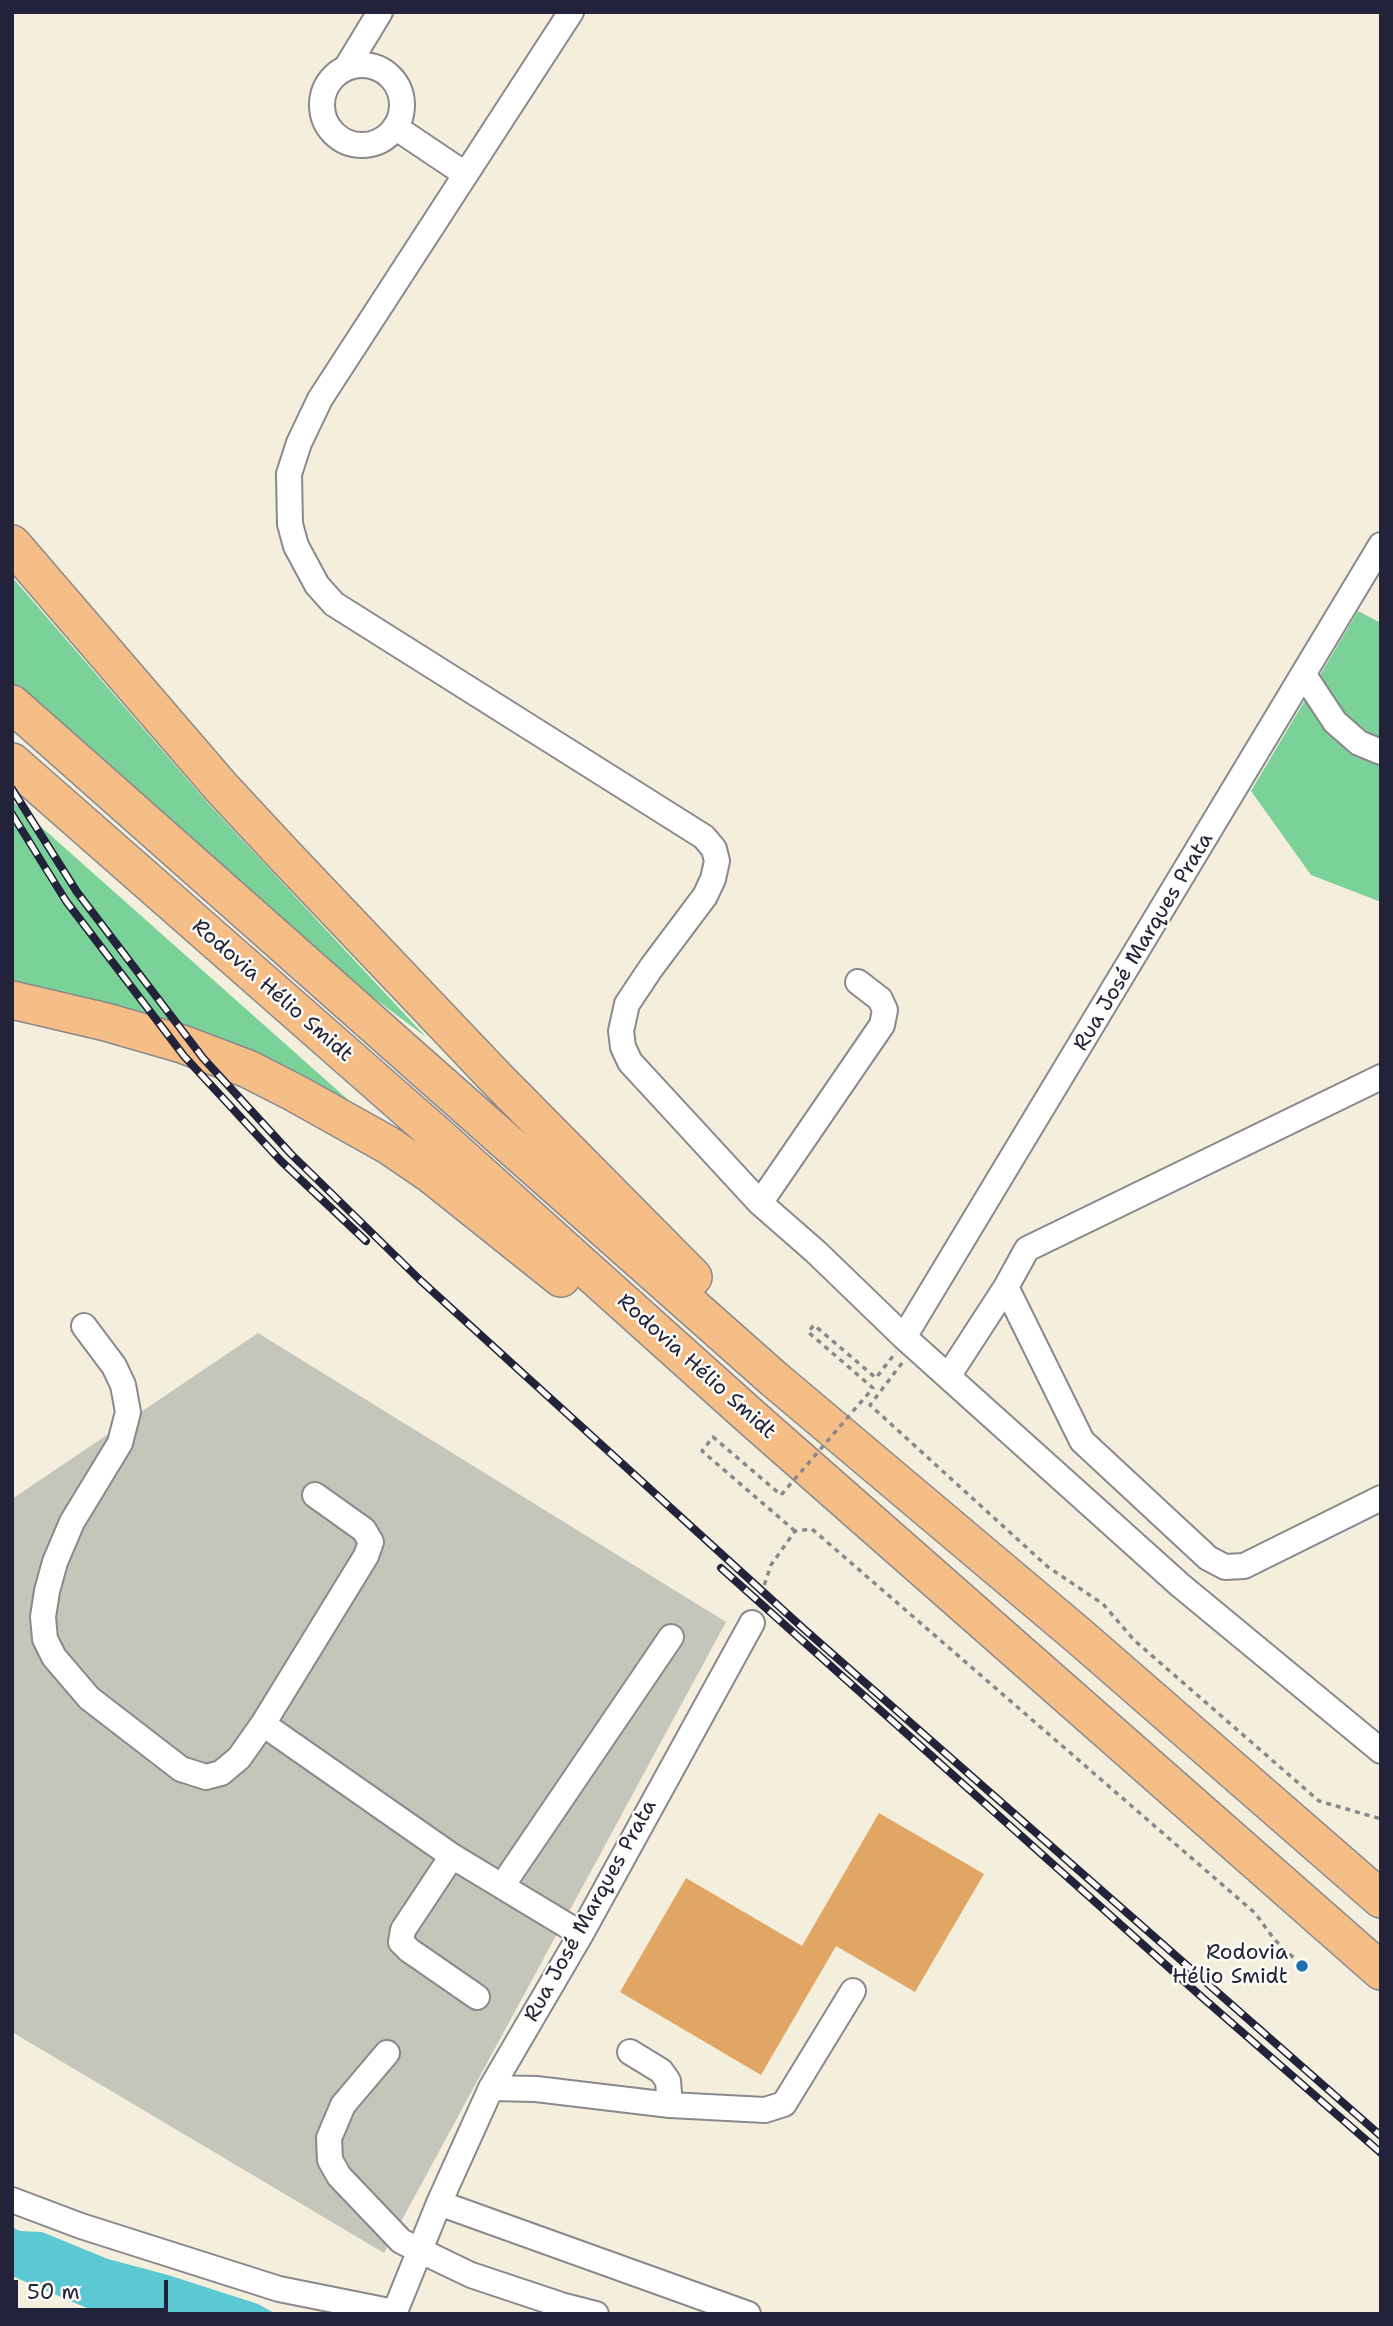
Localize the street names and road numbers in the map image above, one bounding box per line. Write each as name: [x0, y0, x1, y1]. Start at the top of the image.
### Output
street label: Rua José Marques Prata: [1069, 828, 1219, 1056]
street label: Rodovia Hélio Smidt: [186, 914, 358, 1068]
street label: Rodovia Hélio Smidt: [611, 1289, 781, 1445]
street label: Rua José Marques Prata: [519, 1796, 663, 2026]

